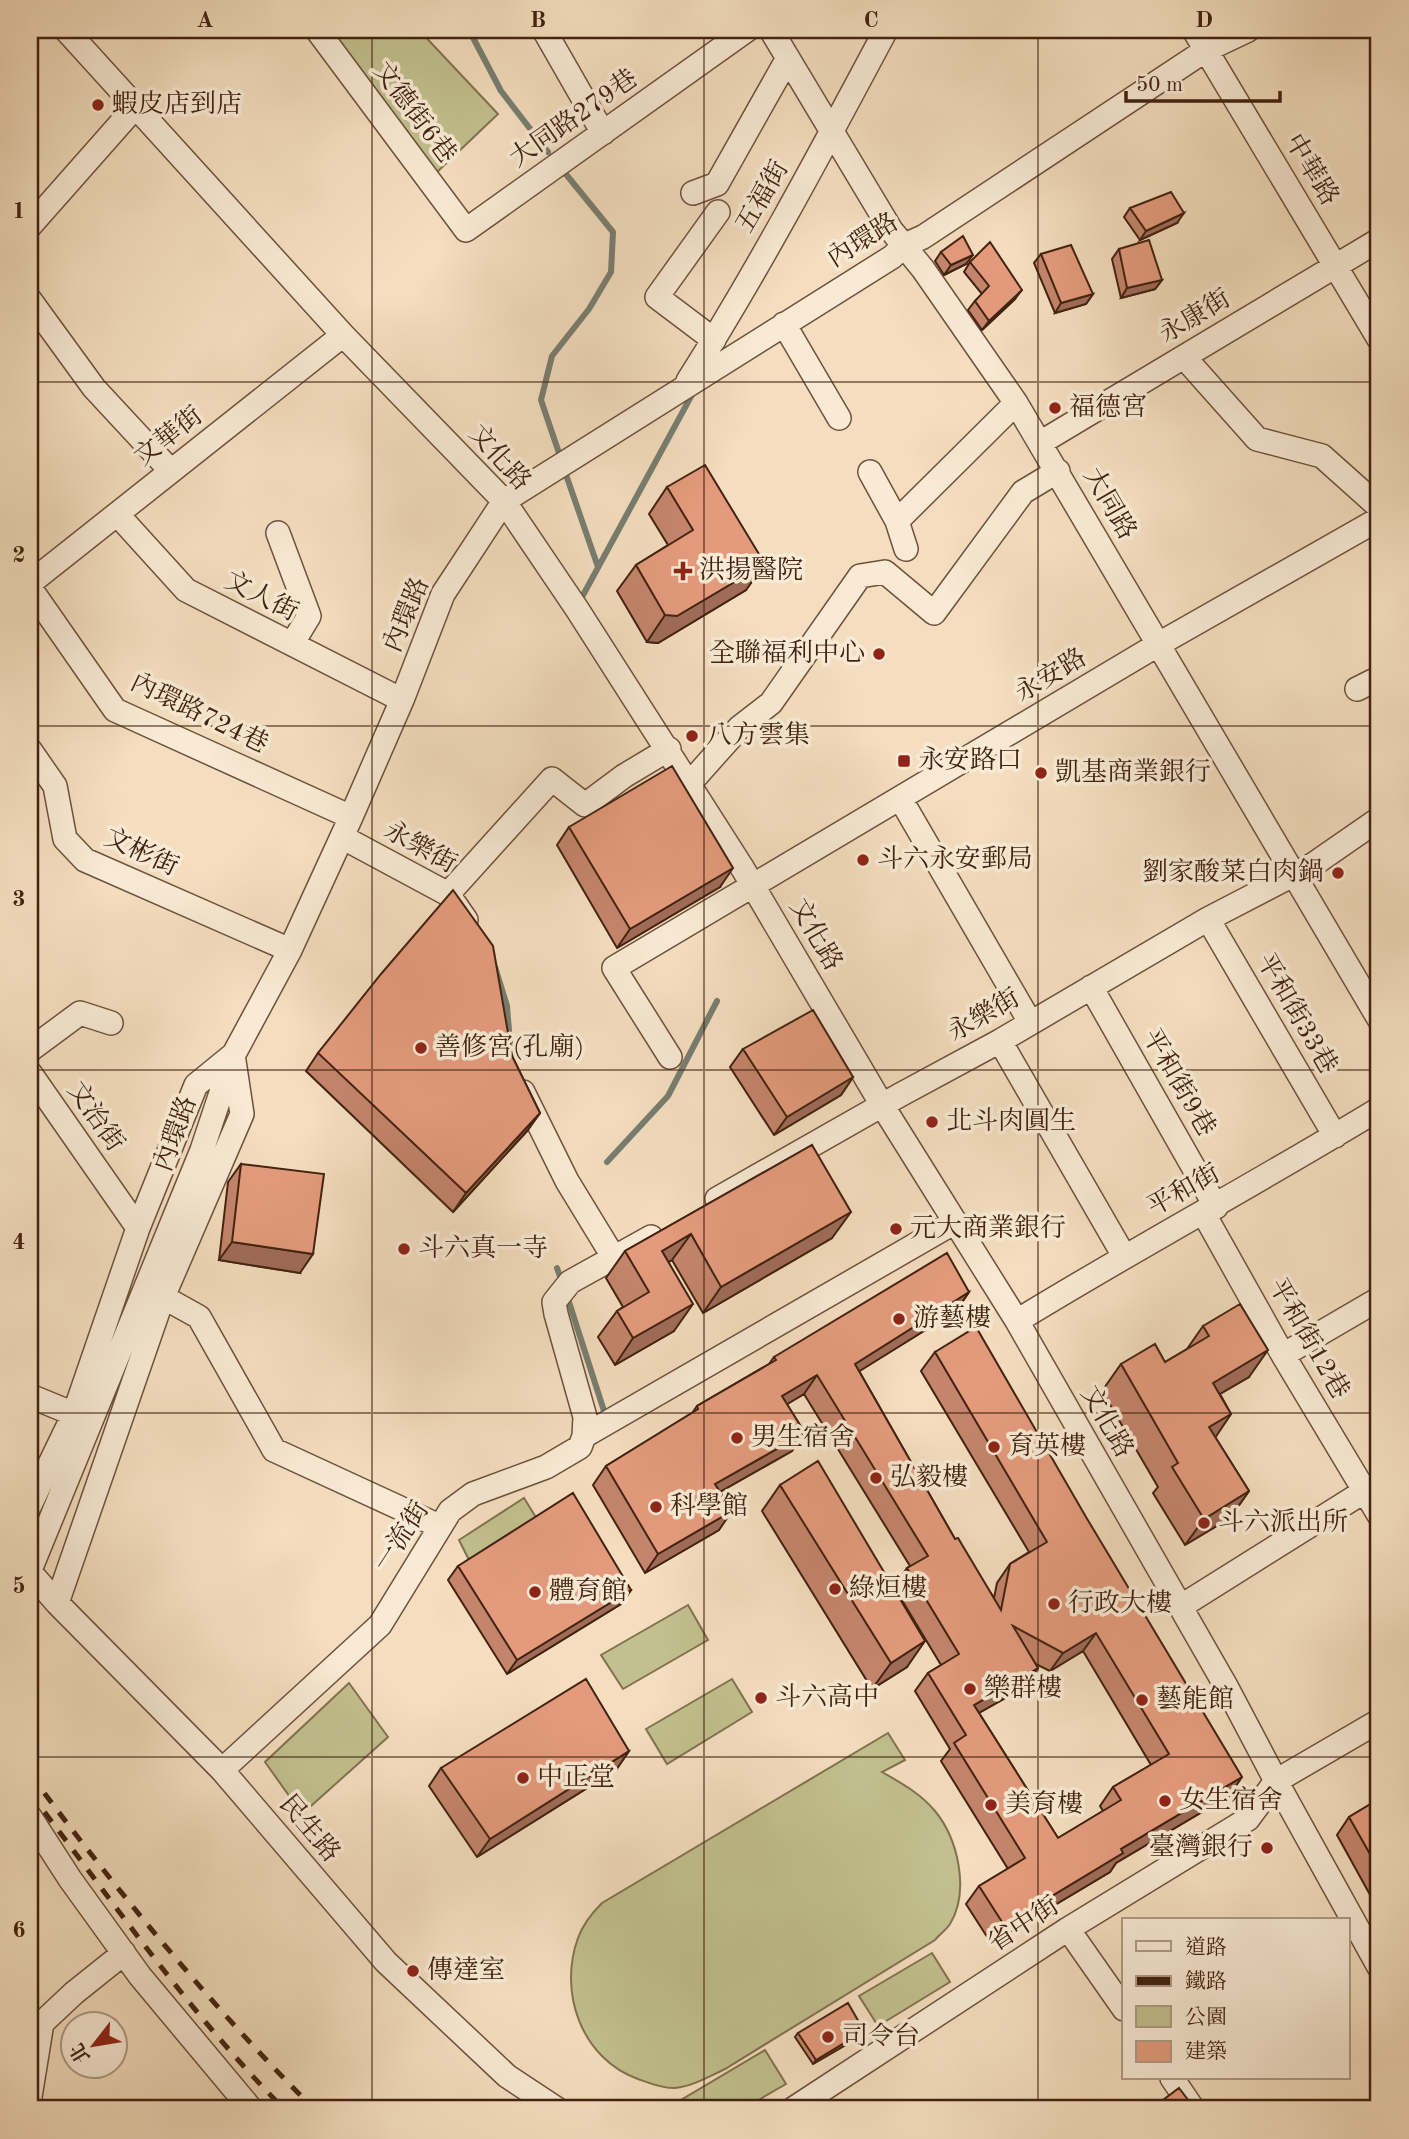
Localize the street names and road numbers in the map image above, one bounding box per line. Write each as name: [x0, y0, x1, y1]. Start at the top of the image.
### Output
street label: 文德街6巷: [368, 56, 462, 168]
street label: 大同路279巷: [504, 64, 643, 172]
street label: 中華路: [1280, 129, 1344, 210]
street label: 五福街: [731, 156, 794, 237]
street label: 內環路: [822, 208, 903, 273]
street label: 永康街: [1154, 284, 1235, 348]
street label: 文華街: [129, 401, 208, 471]
street label: 文化路: [463, 419, 536, 496]
street label: 大同路: [1078, 463, 1141, 544]
street label: 文人街: [220, 566, 303, 626]
street label: 內環路: [378, 573, 434, 656]
street label: 永安路: [1010, 643, 1091, 707]
street label: 內環路724巷: [126, 668, 273, 758]
street label: 永樂街: [380, 816, 461, 878]
street label: 文彬街: [100, 823, 183, 881]
street label: 文化路: [784, 894, 847, 975]
street label: 平和街33巷: [1251, 948, 1343, 1079]
street label: 永樂街: [943, 984, 1024, 1047]
street label: 平和街9巷: [1137, 1024, 1221, 1141]
street label: 文治街: [62, 1076, 130, 1156]
street label: 內環路: [149, 1092, 202, 1175]
street label: 平和街: [1143, 1159, 1224, 1221]
street label: 平和街12巷: [1263, 1273, 1355, 1404]
street label: 文化路: [1075, 1381, 1138, 1462]
street label: 一流街: [368, 1496, 434, 1577]
street label: 民生路: [274, 1789, 346, 1867]
street label: 省中街: [983, 1891, 1064, 1957]

